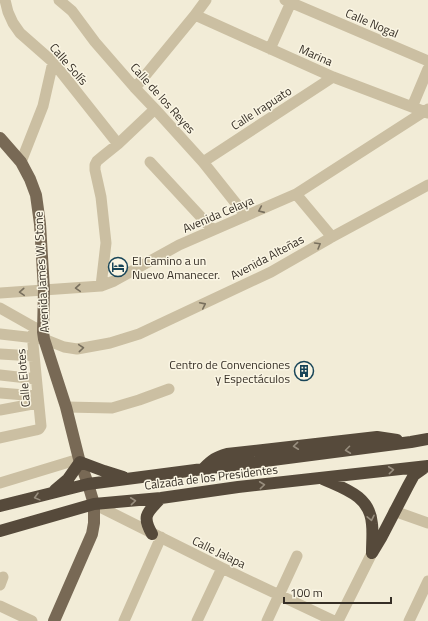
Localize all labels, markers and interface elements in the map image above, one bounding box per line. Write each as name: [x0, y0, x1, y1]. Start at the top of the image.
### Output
street label: Calle Nogal: [342, 3, 402, 43]
street label: Calle Solís: [45, 39, 93, 90]
street label: Marina: [296, 39, 336, 71]
street label: Calle de los Reyes: [126, 58, 200, 138]
street label: Calle Irapuato: [227, 81, 295, 135]
street label: Avenida Celaya: [179, 190, 257, 238]
one-way arrow: [257, 205, 264, 213]
street label: Avenida James W. Stone: [28, 211, 54, 333]
street label: Avenida Alteñas: [227, 229, 308, 284]
one-way arrow: [314, 242, 321, 249]
place label: El Camino a un Nuevo Amanecer.: [132, 251, 220, 284]
hotel icon: El Camino a un Nuevo Amanecer.: [107, 256, 129, 278]
one-way arrow: [75, 283, 81, 292]
one-way arrow: [19, 287, 25, 296]
one-way arrow: [198, 302, 206, 310]
one-way arrow: [78, 344, 84, 353]
street label: Calle Elotes: [11, 348, 35, 408]
place label: Centro de Convenciones y Espectáculos: [169, 355, 290, 388]
building icon: Centro de Convenciones y Espectáculos: [293, 360, 315, 382]
one-way arrow: [293, 441, 299, 450]
one-way arrow: [345, 445, 351, 454]
street label: Calzada de los Presidentes: [143, 459, 279, 495]
one-way arrow: [388, 466, 394, 475]
one-way arrow: [259, 481, 265, 490]
one-way arrow: [33, 492, 40, 500]
one-way arrow: [130, 496, 136, 505]
one-way arrow: [366, 515, 374, 521]
street label: Calle Jalapa: [189, 531, 249, 573]
scale bar: [284, 579, 391, 605]
text: 100 m: [290, 583, 323, 602]

